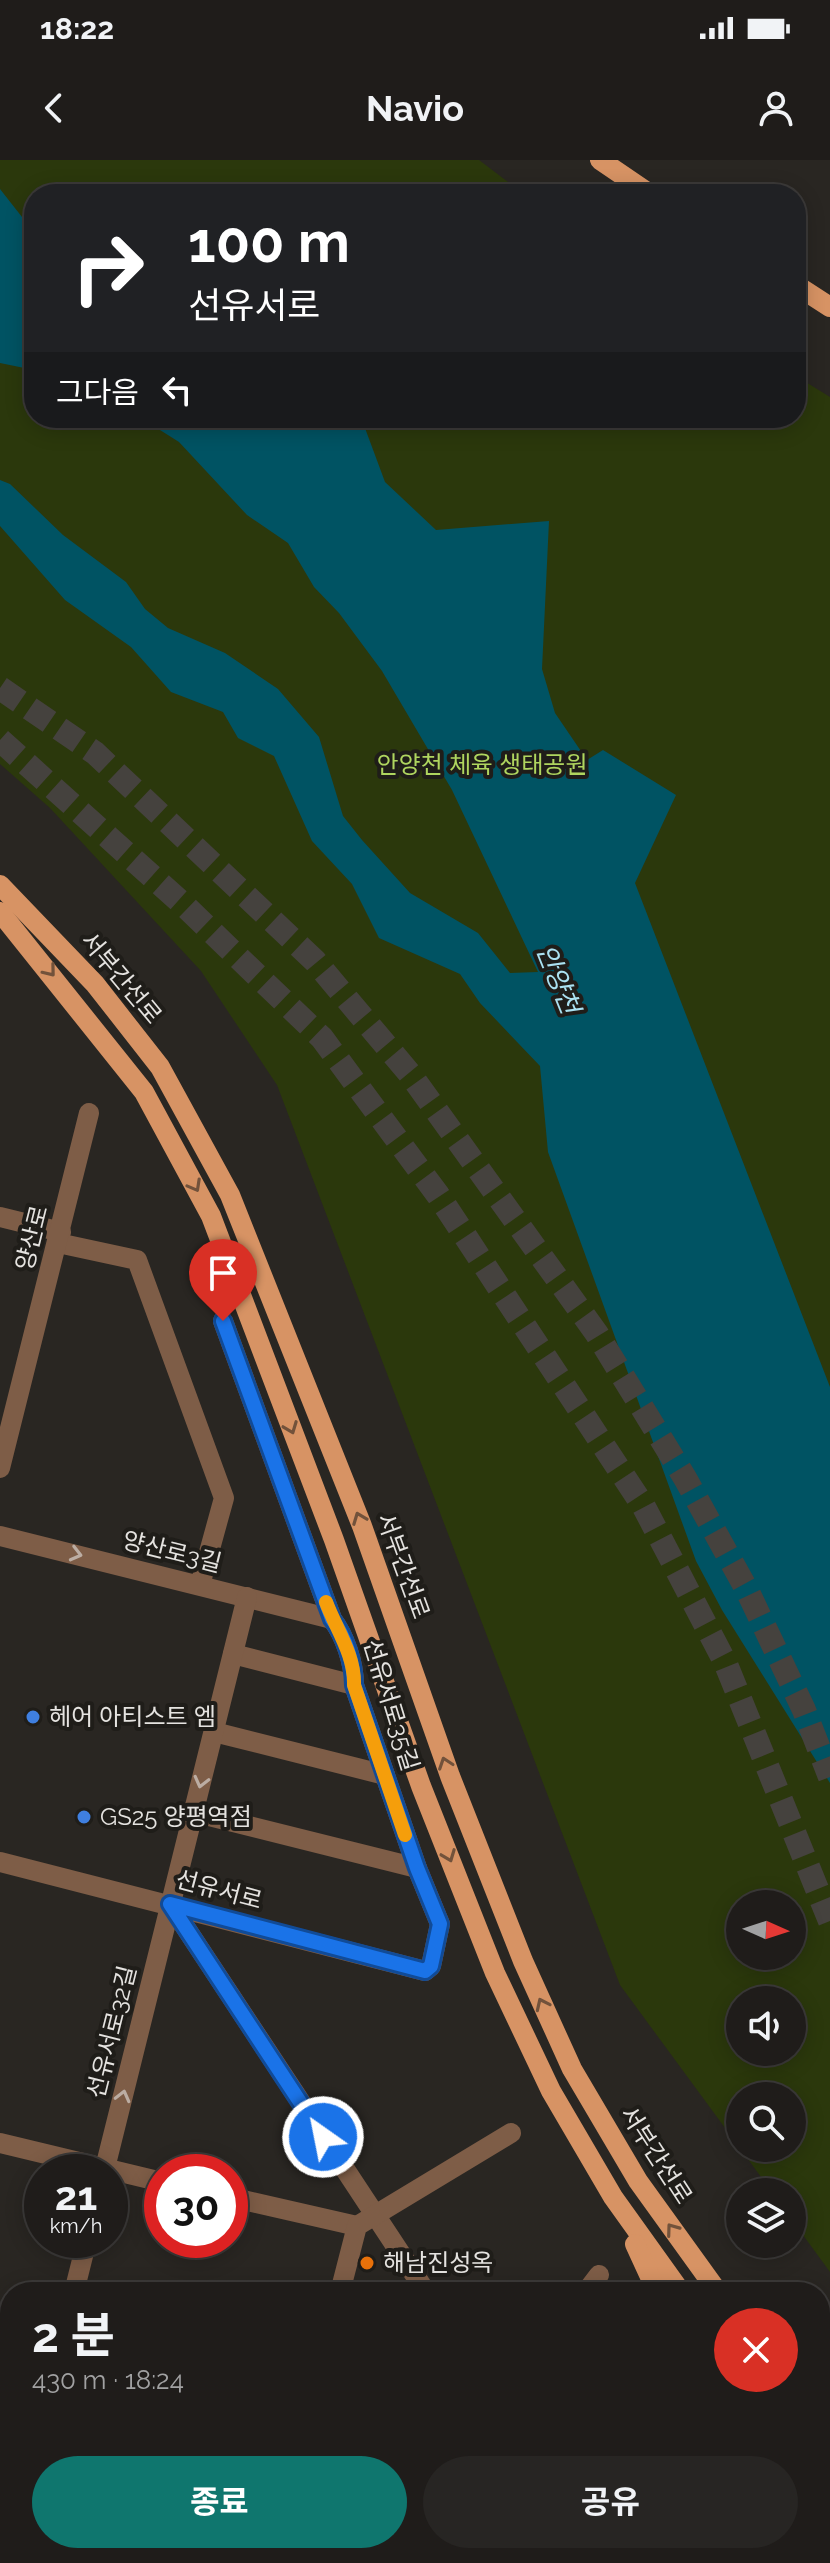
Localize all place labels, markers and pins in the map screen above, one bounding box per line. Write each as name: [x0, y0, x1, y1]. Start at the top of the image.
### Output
pin: [189, 1239, 257, 1321]
place label: 헤어 아티스트 엠: [49, 1702, 216, 1731]
marker: 헤어 아티스트 엠: [24, 1708, 42, 1726]
place label: GS25 양평역점: [100, 1802, 252, 1831]
marker: GS25 양평역점: [75, 1808, 93, 1826]
place label: 해남진성옥: [383, 2248, 493, 2277]
marker: 해남진성옥: [358, 2254, 376, 2272]

